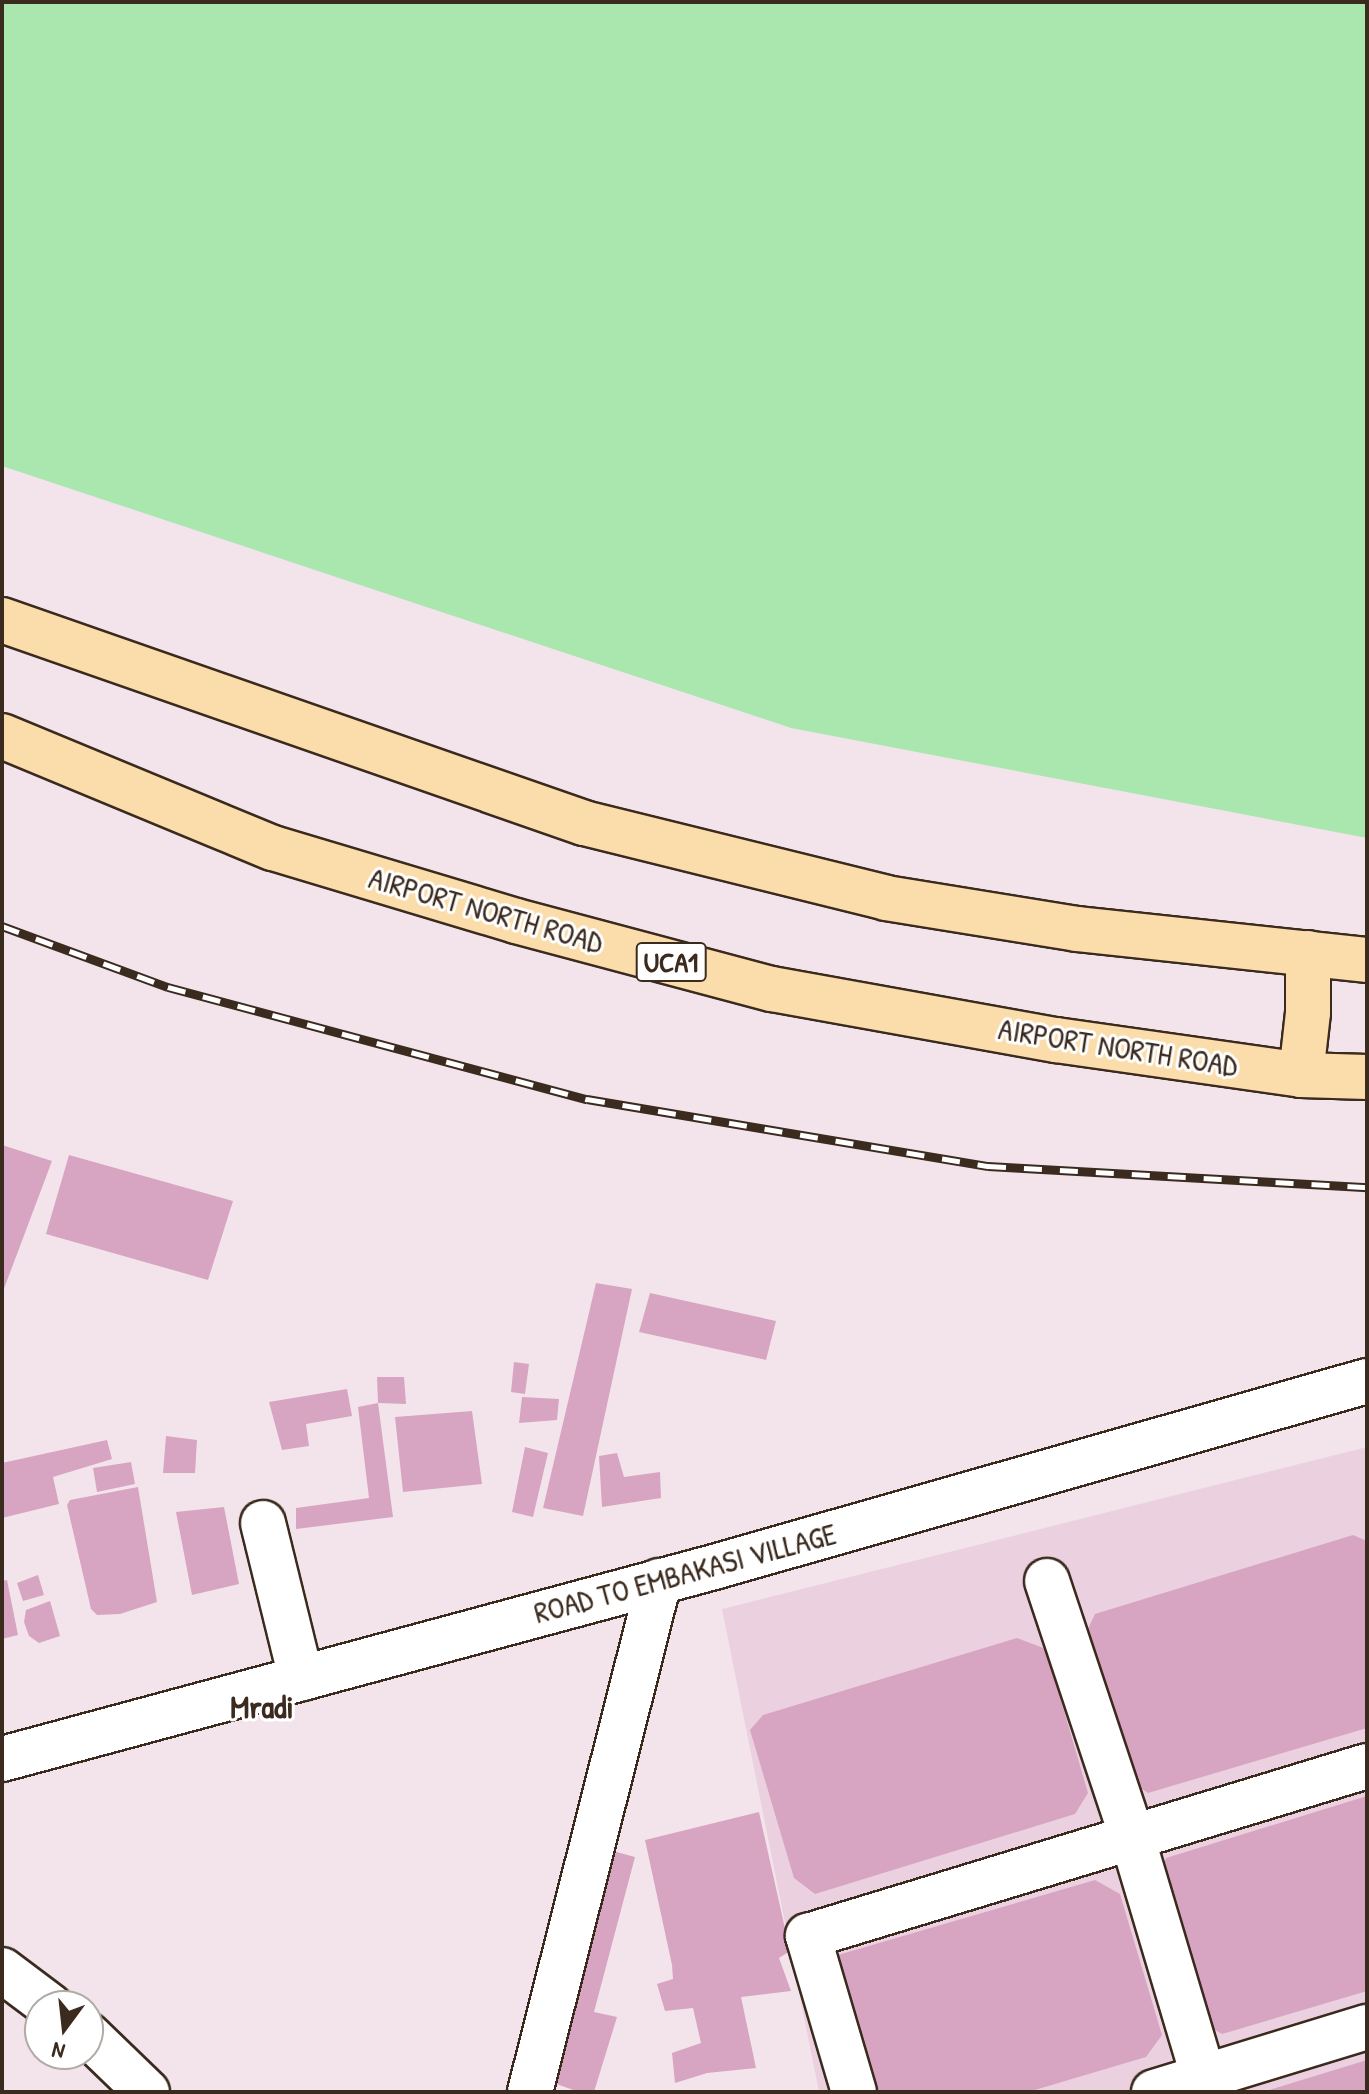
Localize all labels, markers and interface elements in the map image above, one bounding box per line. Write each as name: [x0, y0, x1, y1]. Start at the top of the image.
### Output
street label: AIRPORT NORTH ROAD: [365, 859, 607, 961]
road number: UCA1: [635, 938, 707, 986]
street label: AIRPORT NORTH ROAD: [996, 1010, 1240, 1084]
street label: ROAD TO EMBAKASI VILLAGE: [530, 1515, 840, 1631]
district label: Mradi: [230, 1688, 294, 1726]
north arrow: [24, 1990, 104, 2070]
text: N: [49, 2035, 68, 2067]

